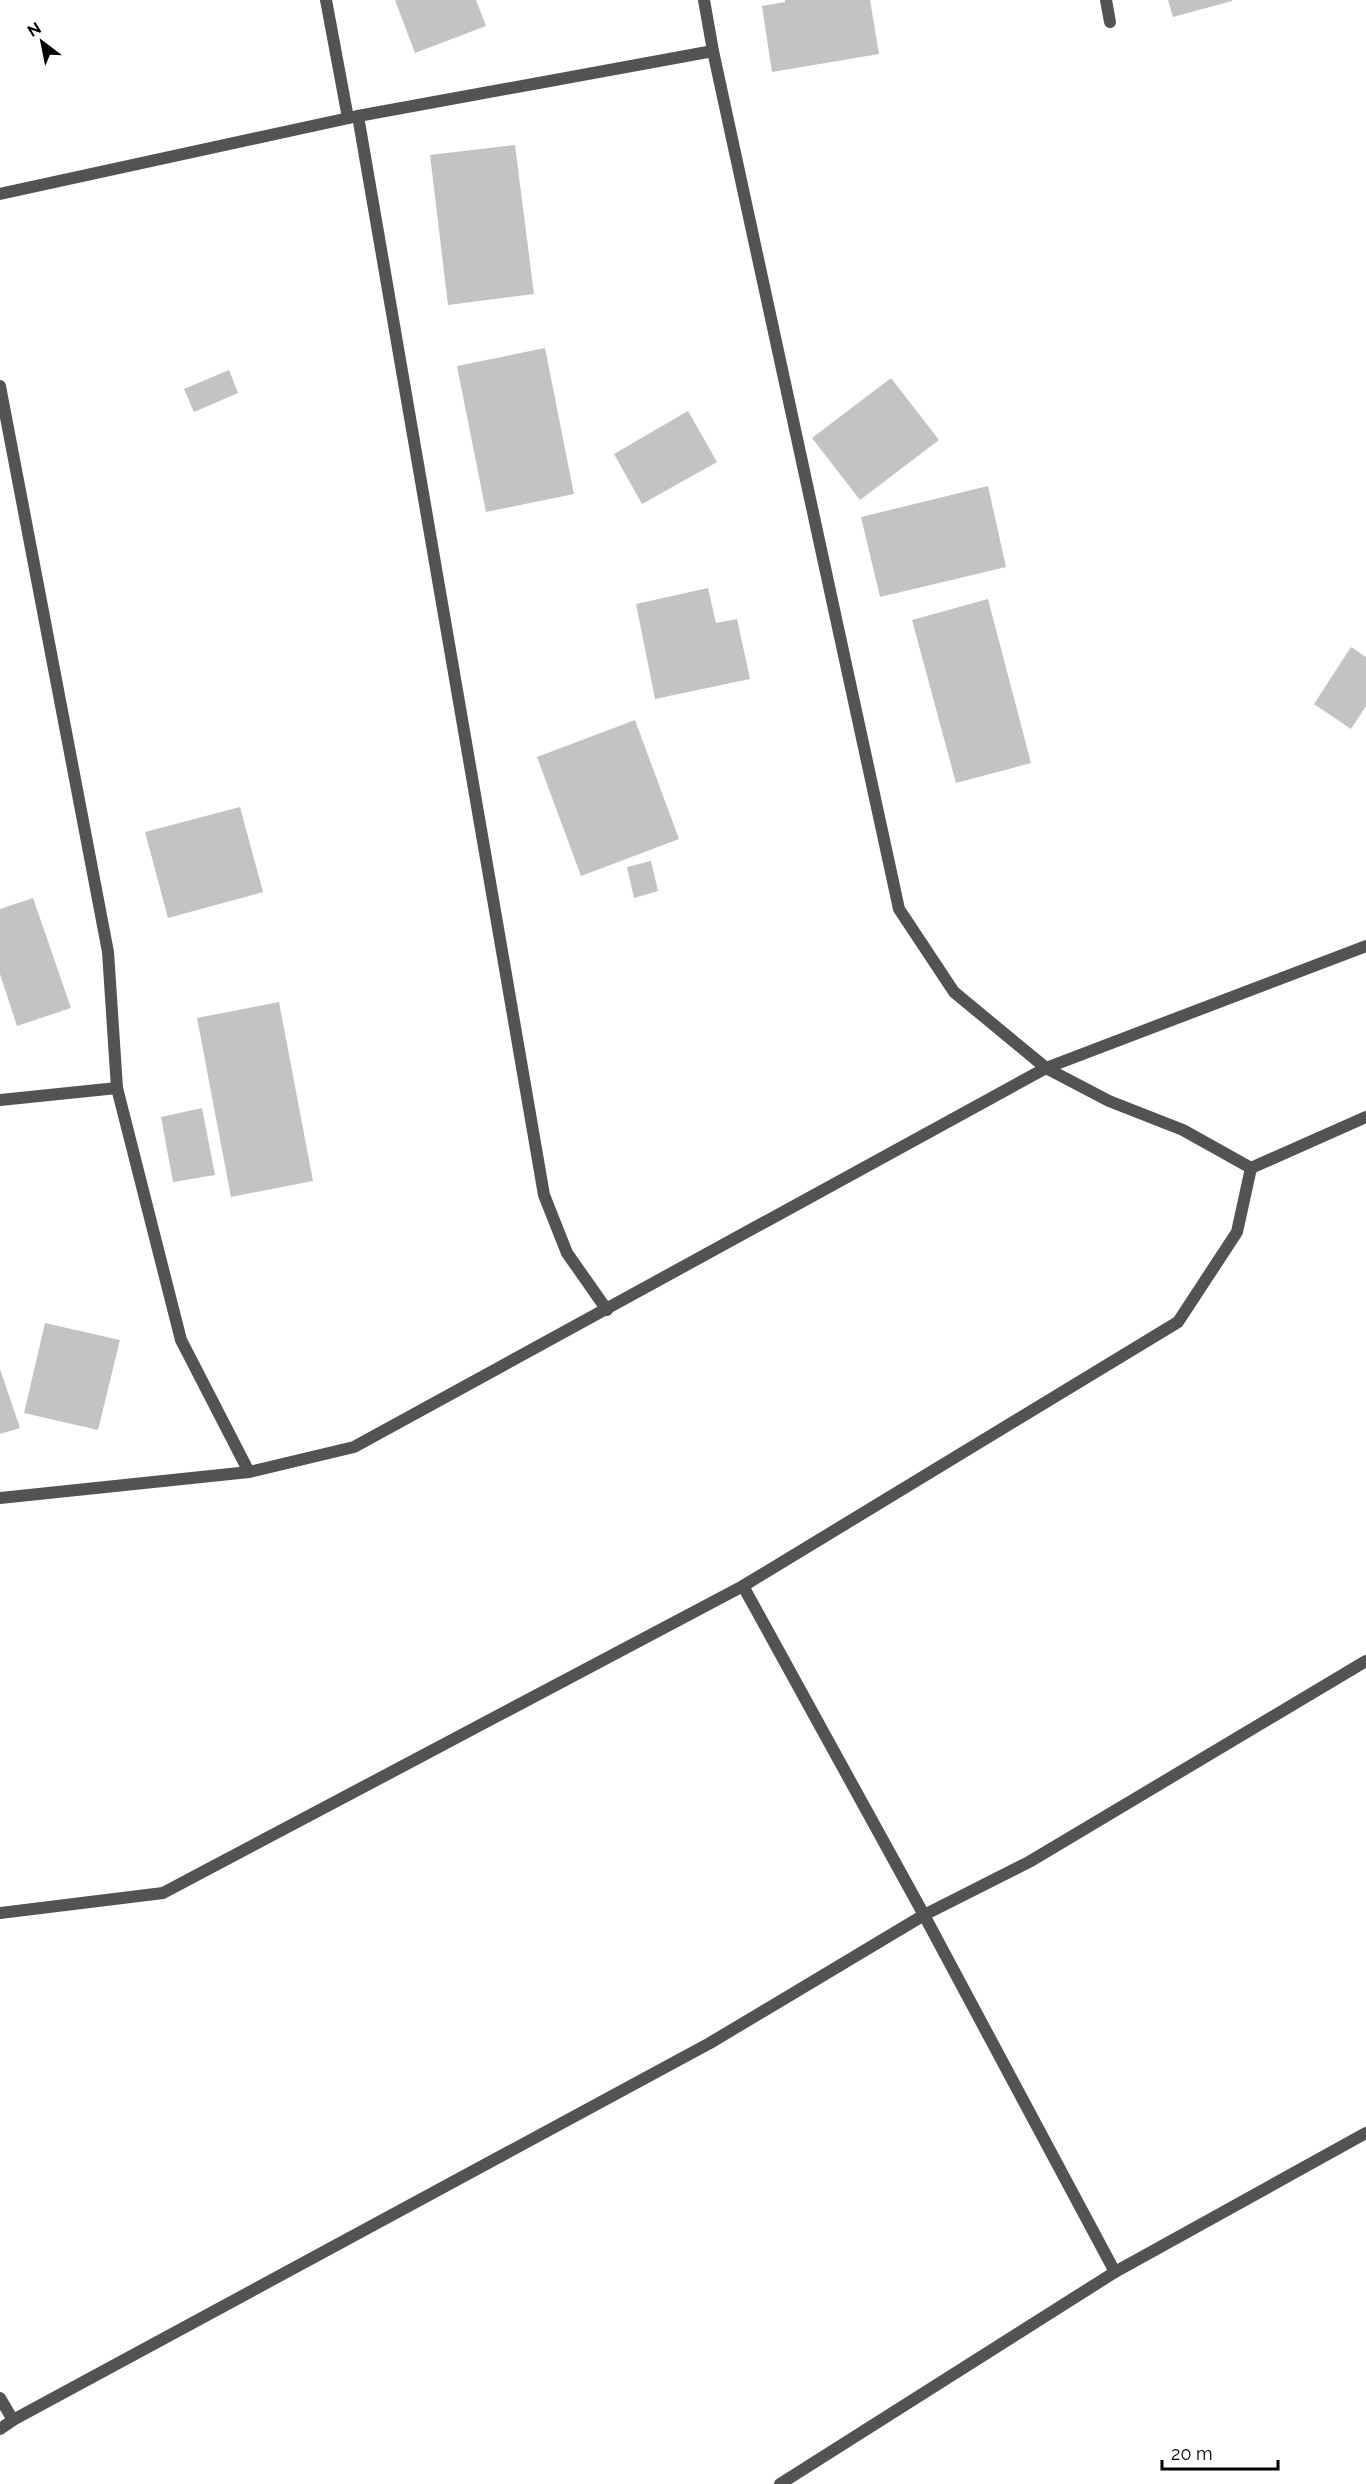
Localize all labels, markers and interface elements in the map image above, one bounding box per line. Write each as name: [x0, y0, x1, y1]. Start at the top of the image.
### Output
north arrow: [12, 12, 72, 72]
text: N: [24, 18, 45, 41]
scale bar: [1162, 2433, 1278, 2471]
text: 20 m: [1171, 2443, 1213, 2464]

